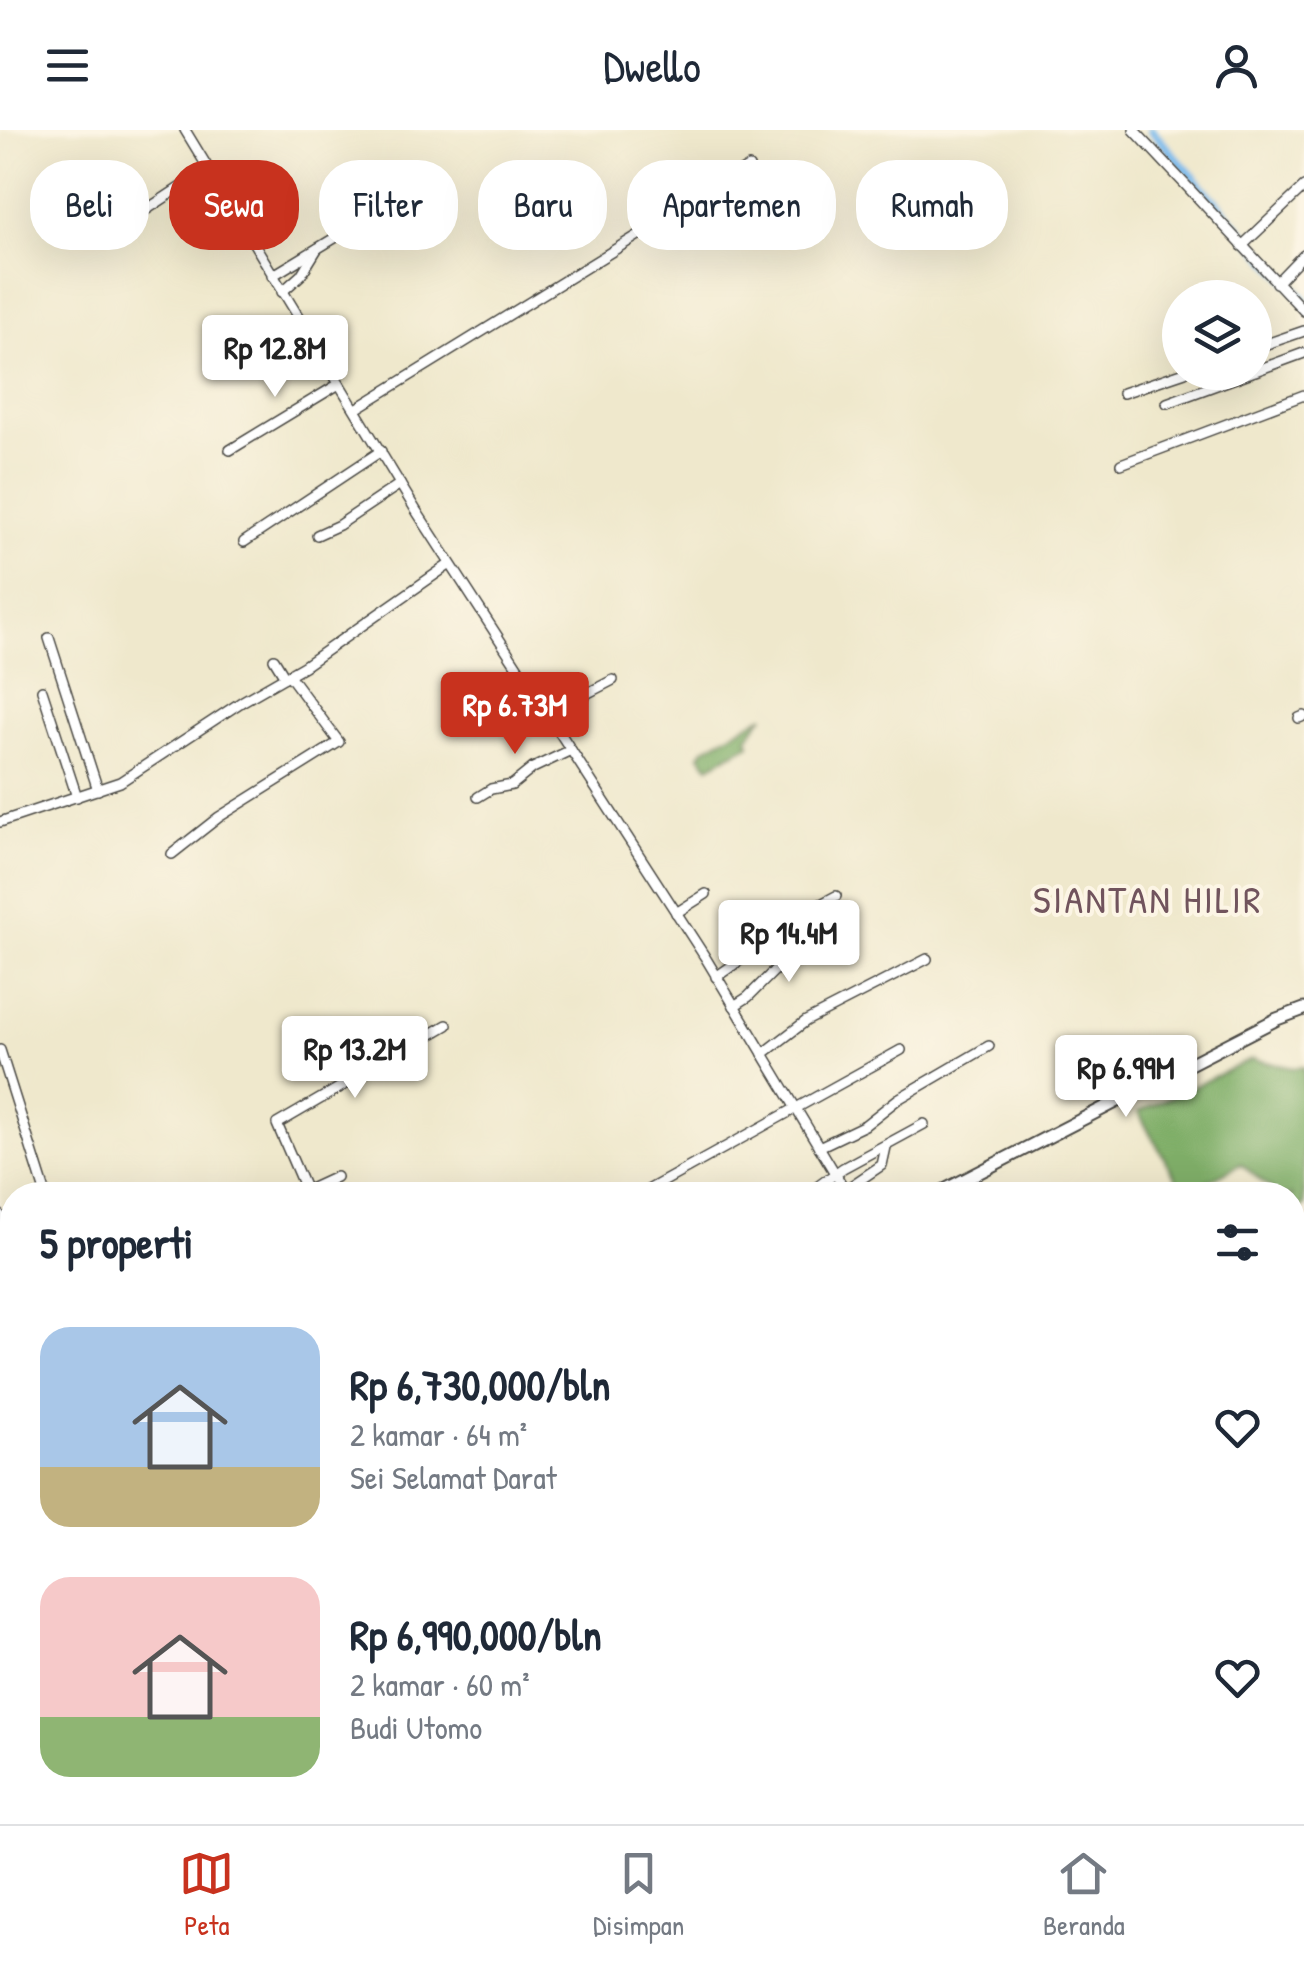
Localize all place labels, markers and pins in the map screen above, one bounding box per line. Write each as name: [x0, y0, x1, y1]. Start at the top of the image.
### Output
pin: Rp 12.8M: [172, 315, 378, 400]
pin: Rp 6.73M: [412, 672, 618, 757]
pin: Rp 14.4M: [686, 900, 892, 985]
pin: Rp 13.2M: [252, 1016, 458, 1101]
pin: Rp 6.99M: [1023, 1035, 1229, 1120]

